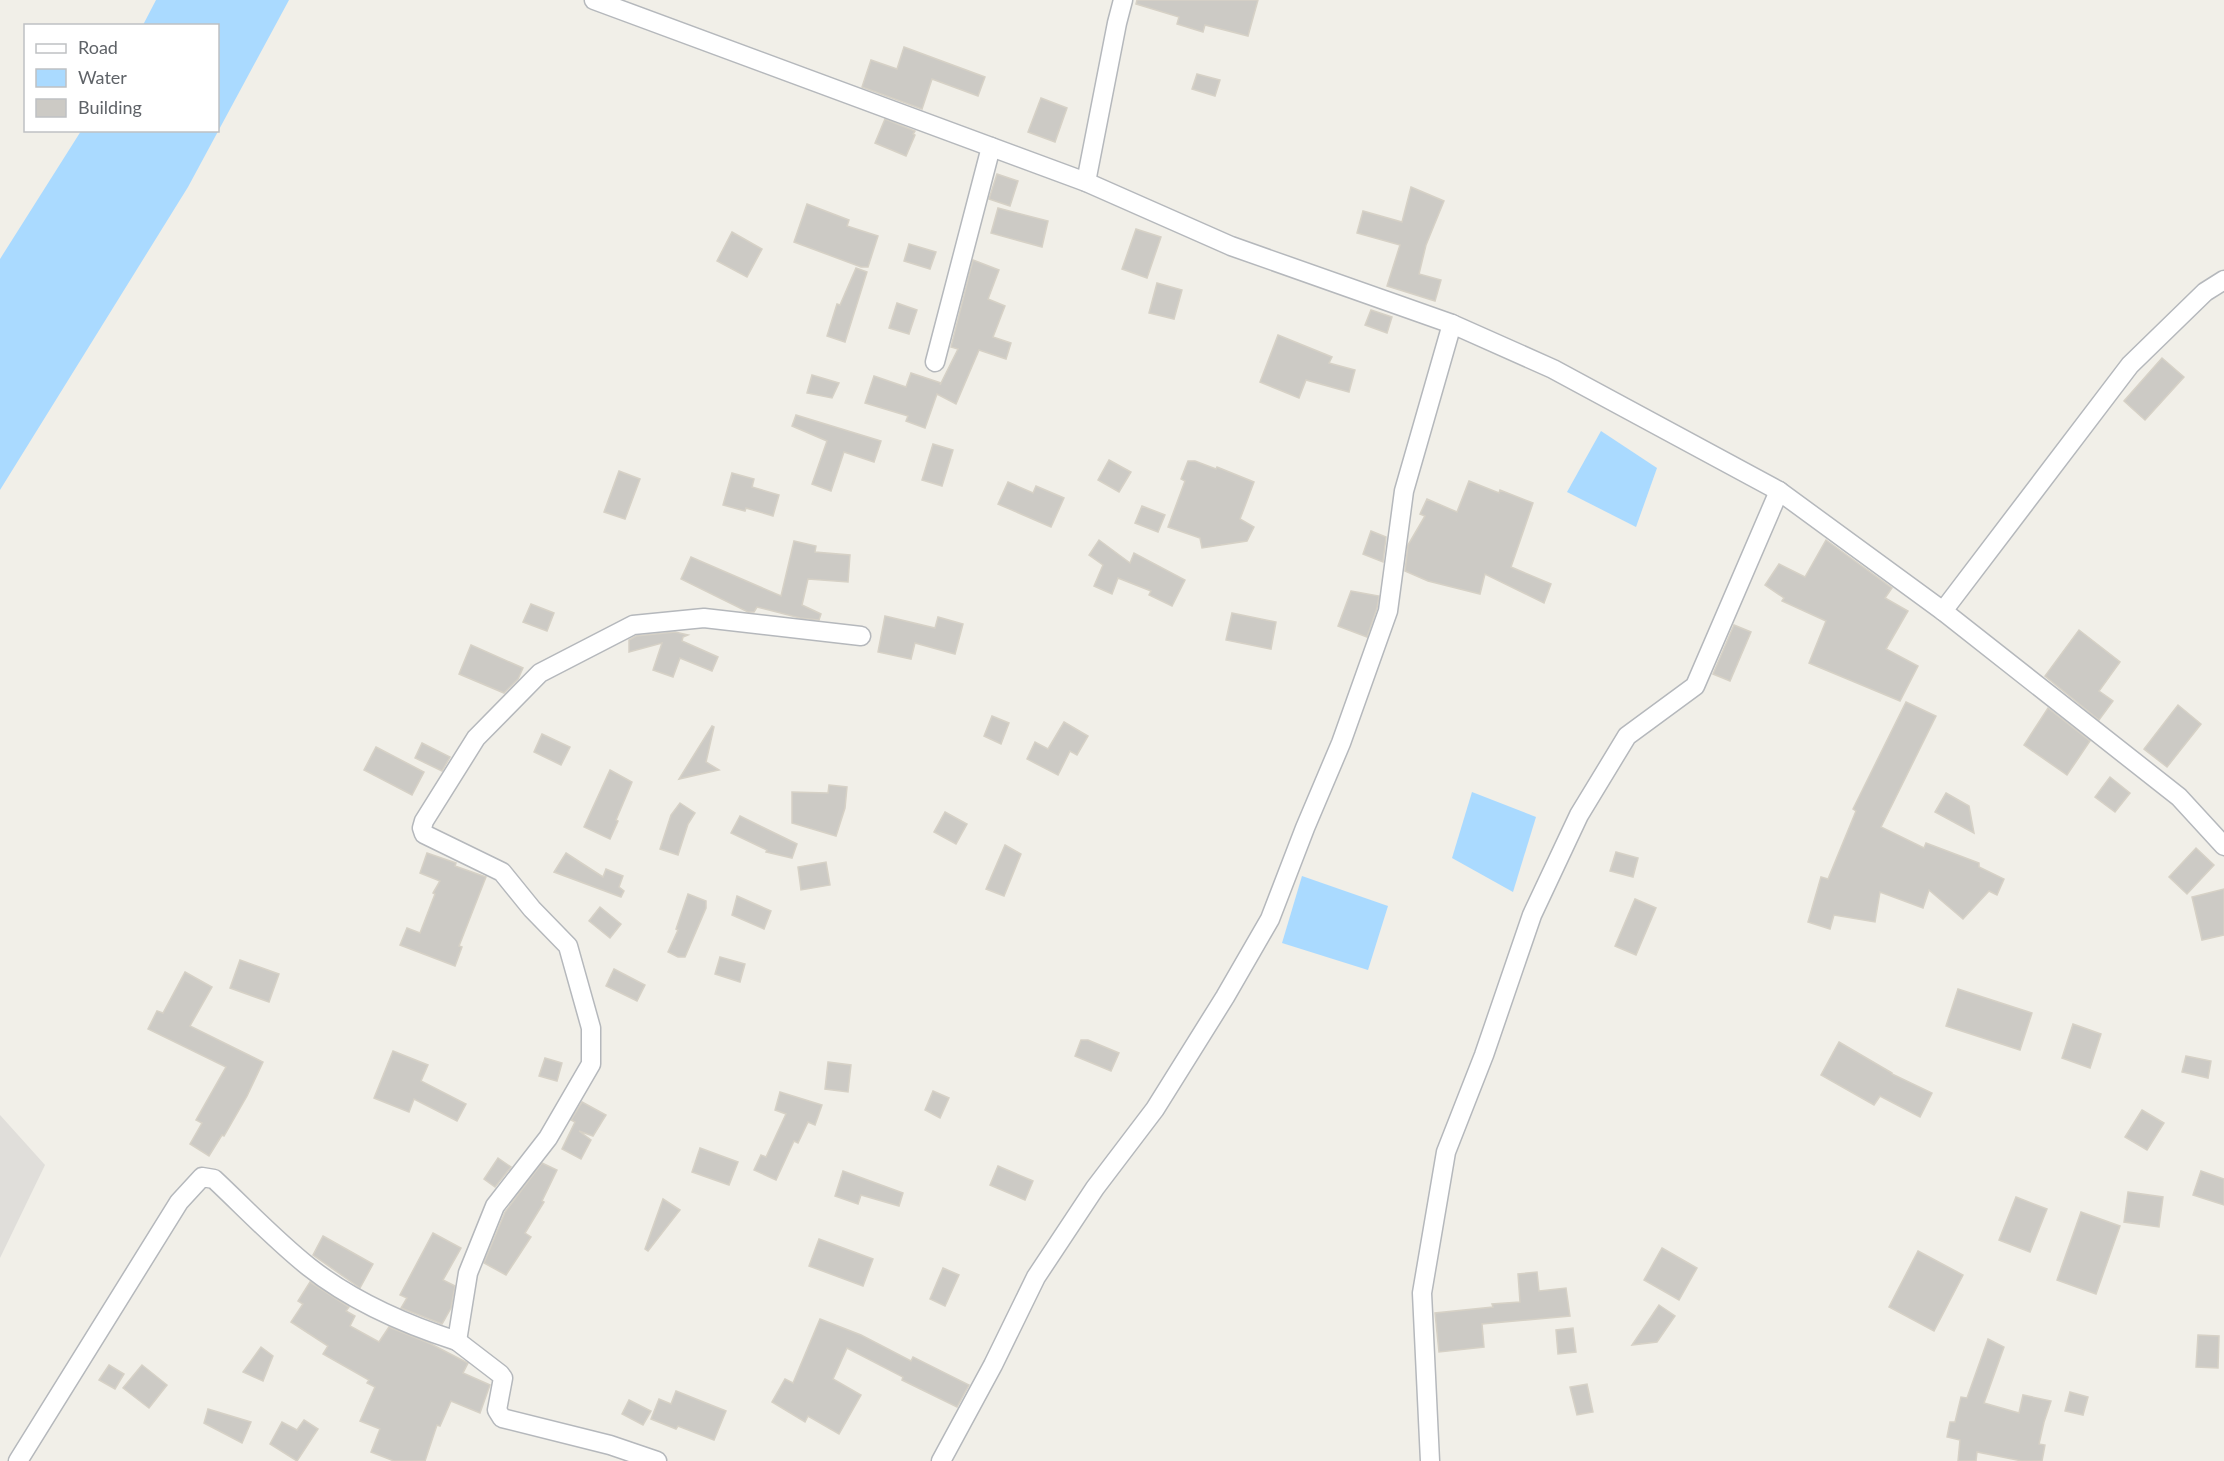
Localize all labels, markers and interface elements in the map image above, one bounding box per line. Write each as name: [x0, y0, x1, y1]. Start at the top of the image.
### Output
legend: [24, 24, 219, 132]
text: Road: [78, 36, 118, 58]
text: Water: [78, 66, 127, 88]
text: Building: [78, 96, 142, 118]

